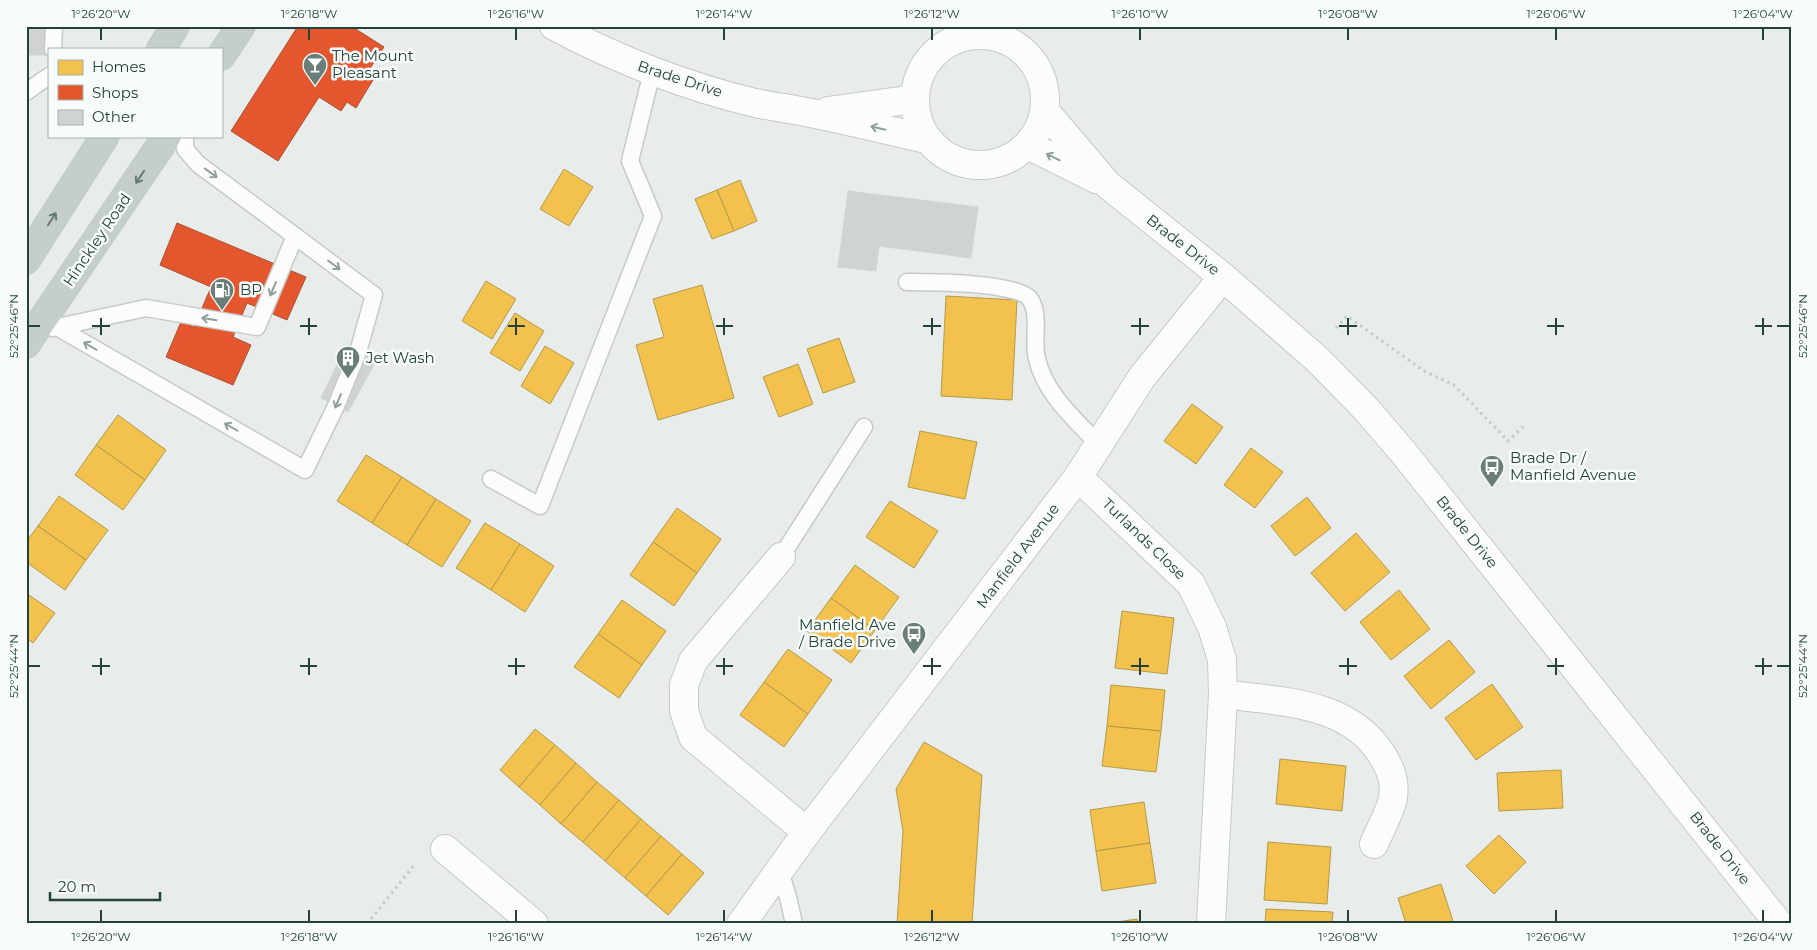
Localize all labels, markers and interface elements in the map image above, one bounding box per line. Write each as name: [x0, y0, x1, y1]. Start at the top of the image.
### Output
text: 1°26'20"W: [71, 6, 131, 21]
text: 1°26'18"W: [281, 6, 337, 21]
text: 1°26'16"W: [488, 6, 544, 21]
text: 1°26'14"W: [696, 6, 752, 21]
text: 1°26'12"W: [904, 6, 960, 21]
text: 1°26'10"W: [1112, 6, 1168, 21]
text: 1°26'08"W: [1318, 6, 1378, 21]
text: 1°26'06"W: [1526, 6, 1586, 21]
text: 1°26'04"W: [1733, 6, 1793, 21]
place label: The Mount Pleasant: [332, 46, 414, 82]
legend: [48, 48, 222, 138]
bar icon: The Mount Pleasant: [302, 52, 328, 86]
street label: Brade Drive: [635, 56, 725, 101]
text: Homes: [92, 57, 146, 76]
text: Shops: [92, 83, 138, 102]
text: Other: [92, 107, 136, 126]
one-way arrow: [871, 123, 887, 132]
one-way arrow: [1045, 152, 1060, 162]
one-way arrow: [204, 168, 217, 179]
one-way arrow: [134, 169, 144, 183]
street label: Hinckley Road: [59, 190, 135, 290]
street label: Brade Drive: [1143, 210, 1224, 279]
one-way arrow: [48, 213, 58, 227]
one-way arrow: [327, 259, 340, 270]
fuel station icon: BP: [209, 277, 235, 311]
place label: BP: [240, 280, 262, 299]
one-way arrow: [267, 281, 277, 296]
text: 52°25'46"N: [6, 294, 21, 358]
text: 52°25'46"N: [1795, 294, 1810, 358]
one-way arrow: [201, 313, 217, 323]
one-way arrow: [83, 340, 97, 350]
building icon: Jet Wash: [335, 345, 361, 379]
place label: Jet Wash: [365, 348, 435, 367]
one-way arrow: [333, 393, 342, 408]
one-way arrow: [223, 422, 238, 432]
place label: Brade Dr / Manfield Avenue: [1510, 448, 1636, 484]
bus stop icon: Brade Dr / Manfield Avenue: [1479, 454, 1505, 488]
street label: Brade Drive: [1432, 492, 1502, 572]
street label: Turlands Close: [1098, 494, 1190, 583]
street label: Manfield Avenue: [972, 500, 1063, 612]
place label: Manfield Ave / Brade Drive: [798, 615, 896, 651]
bus stop icon: Manfield Ave / Brade Drive: [901, 621, 927, 655]
text: 52°25'44"N: [6, 634, 21, 698]
text: 52°25'44"N: [1795, 634, 1810, 698]
street label: Brade Drive: [1686, 807, 1755, 888]
scale bar: [50, 870, 160, 902]
text: 20 m: [58, 877, 96, 896]
text: 1°26'20"W: [71, 929, 131, 944]
text: 1°26'18"W: [281, 929, 337, 944]
text: 1°26'16"W: [488, 929, 544, 944]
text: 1°26'14"W: [696, 929, 752, 944]
text: 1°26'12"W: [904, 929, 960, 944]
text: 1°26'10"W: [1112, 929, 1168, 944]
text: 1°26'08"W: [1318, 929, 1378, 944]
text: 1°26'06"W: [1526, 929, 1586, 944]
text: 1°26'04"W: [1733, 929, 1793, 944]

